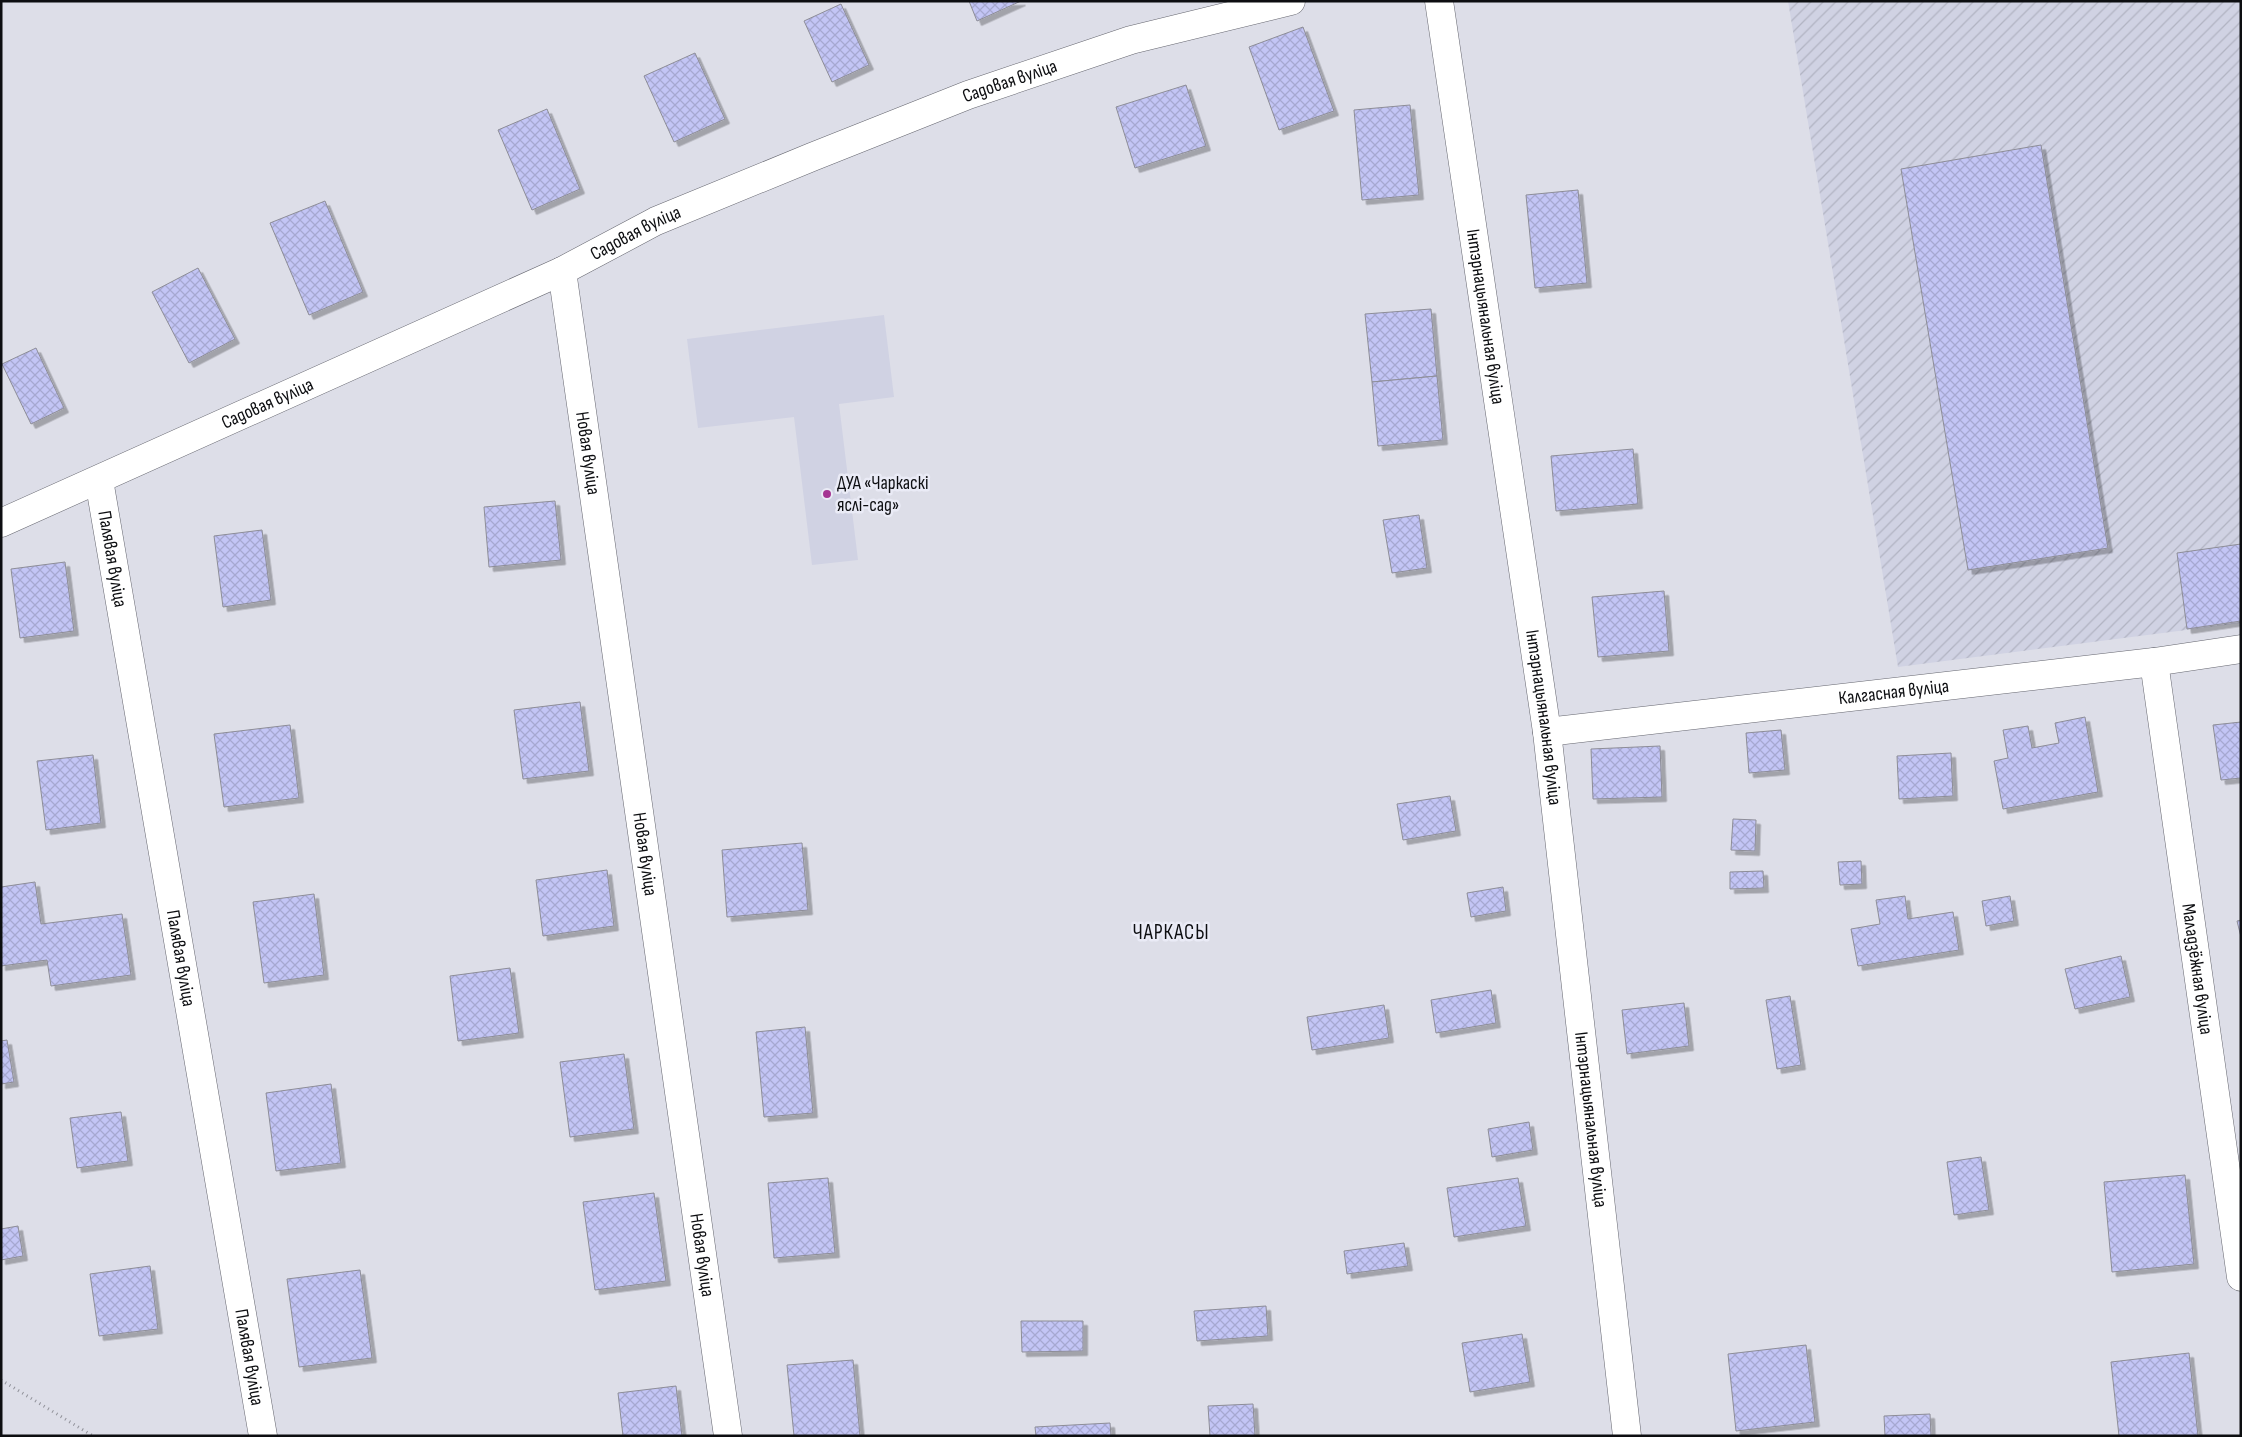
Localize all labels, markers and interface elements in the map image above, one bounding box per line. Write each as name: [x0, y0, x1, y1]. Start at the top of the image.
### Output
street label: Садовая вуліца: [959, 54, 1060, 108]
street label: Садовая вуліца: [586, 201, 684, 265]
street label: Інтэрнацыянальная вуліца: [1461, 227, 1510, 406]
street label: Садовая вуліца: [218, 373, 317, 434]
street label: Новая вуліца: [571, 410, 605, 496]
place label: ДУА «Чаркаскі яслі-сад»: [837, 472, 928, 517]
marker: ДУА «Чаркаскі яслі-сад»: [821, 488, 833, 500]
street label: Палявая вуліца: [93, 509, 132, 609]
street label: Інтэрнацыянальная вуліца: [1521, 628, 1567, 806]
street label: Калгасная вуліца: [1837, 674, 1950, 710]
street label: Новая вуліца: [628, 811, 662, 897]
street label: Маладзёжная вуліца: [2177, 902, 2218, 1036]
street label: Палявая вуліца: [161, 908, 201, 1008]
district label: ЧАРКАСЫ: [1132, 920, 1210, 945]
street label: Інтэрнацыянальная вуліца: [1570, 1030, 1612, 1209]
street label: Новая вуліца: [685, 1212, 720, 1298]
street label: Палявая вуліца: [230, 1307, 269, 1407]

